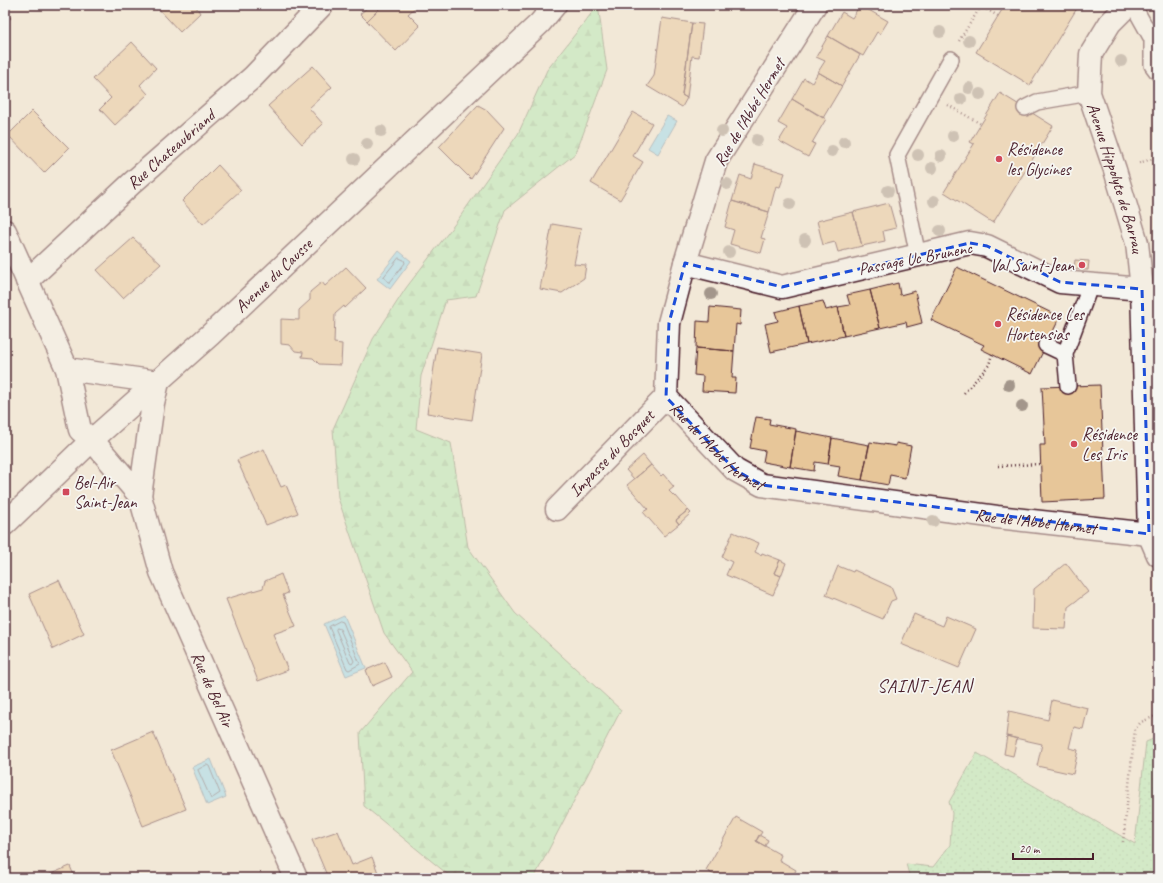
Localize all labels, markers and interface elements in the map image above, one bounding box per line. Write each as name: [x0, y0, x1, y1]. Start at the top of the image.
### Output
street label: Rue de l'Abbé Hermet: [709, 53, 791, 170]
street label: Avenue Hippolyte de Barrau: [1082, 100, 1148, 256]
street label: Rue Chateaubriand: [123, 104, 221, 194]
place label: Résidence les Glycines: [1007, 139, 1073, 180]
marker: Résidence les Glycines: [994, 154, 1004, 164]
street label: Avenue du Causse: [231, 233, 318, 317]
street label: Passage Uc Brunenc: [857, 237, 975, 280]
place label: Val Saint-Jean: [990, 255, 1075, 276]
marker: Val Saint-Jean: [1077, 260, 1087, 270]
place label: Résidence Les Hortensias: [1006, 304, 1085, 345]
marker: Résidence Les Hortensias: [993, 319, 1003, 329]
street label: Rue de l'Abbé Hermet: [665, 398, 770, 496]
street label: Impasse du Bosquet: [565, 404, 660, 501]
place label: Résidence Les Iris: [1082, 424, 1139, 465]
marker: Résidence Les Iris: [1069, 439, 1079, 449]
place label: Bel-Air Saint-Jean: [74, 472, 138, 513]
marker: Bel-Air Saint-Jean: [61, 487, 71, 497]
street label: Rue de l'Abbé Hermet: [974, 504, 1100, 539]
street label: Rue de Bel Air: [186, 649, 239, 732]
district label: SAINT-JEAN: [877, 675, 975, 697]
scale bar: [1013, 835, 1093, 861]
text: 20 m: [1019, 841, 1041, 857]

